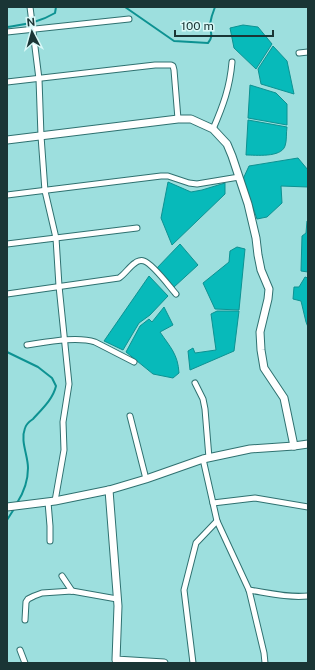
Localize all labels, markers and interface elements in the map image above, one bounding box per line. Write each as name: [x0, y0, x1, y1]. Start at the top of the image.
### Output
north arrow: [12, 12, 52, 52]
scale bar: [175, 12, 273, 38]
text: N: [26, 16, 36, 28]
text: 100 m: [181, 19, 214, 33]

